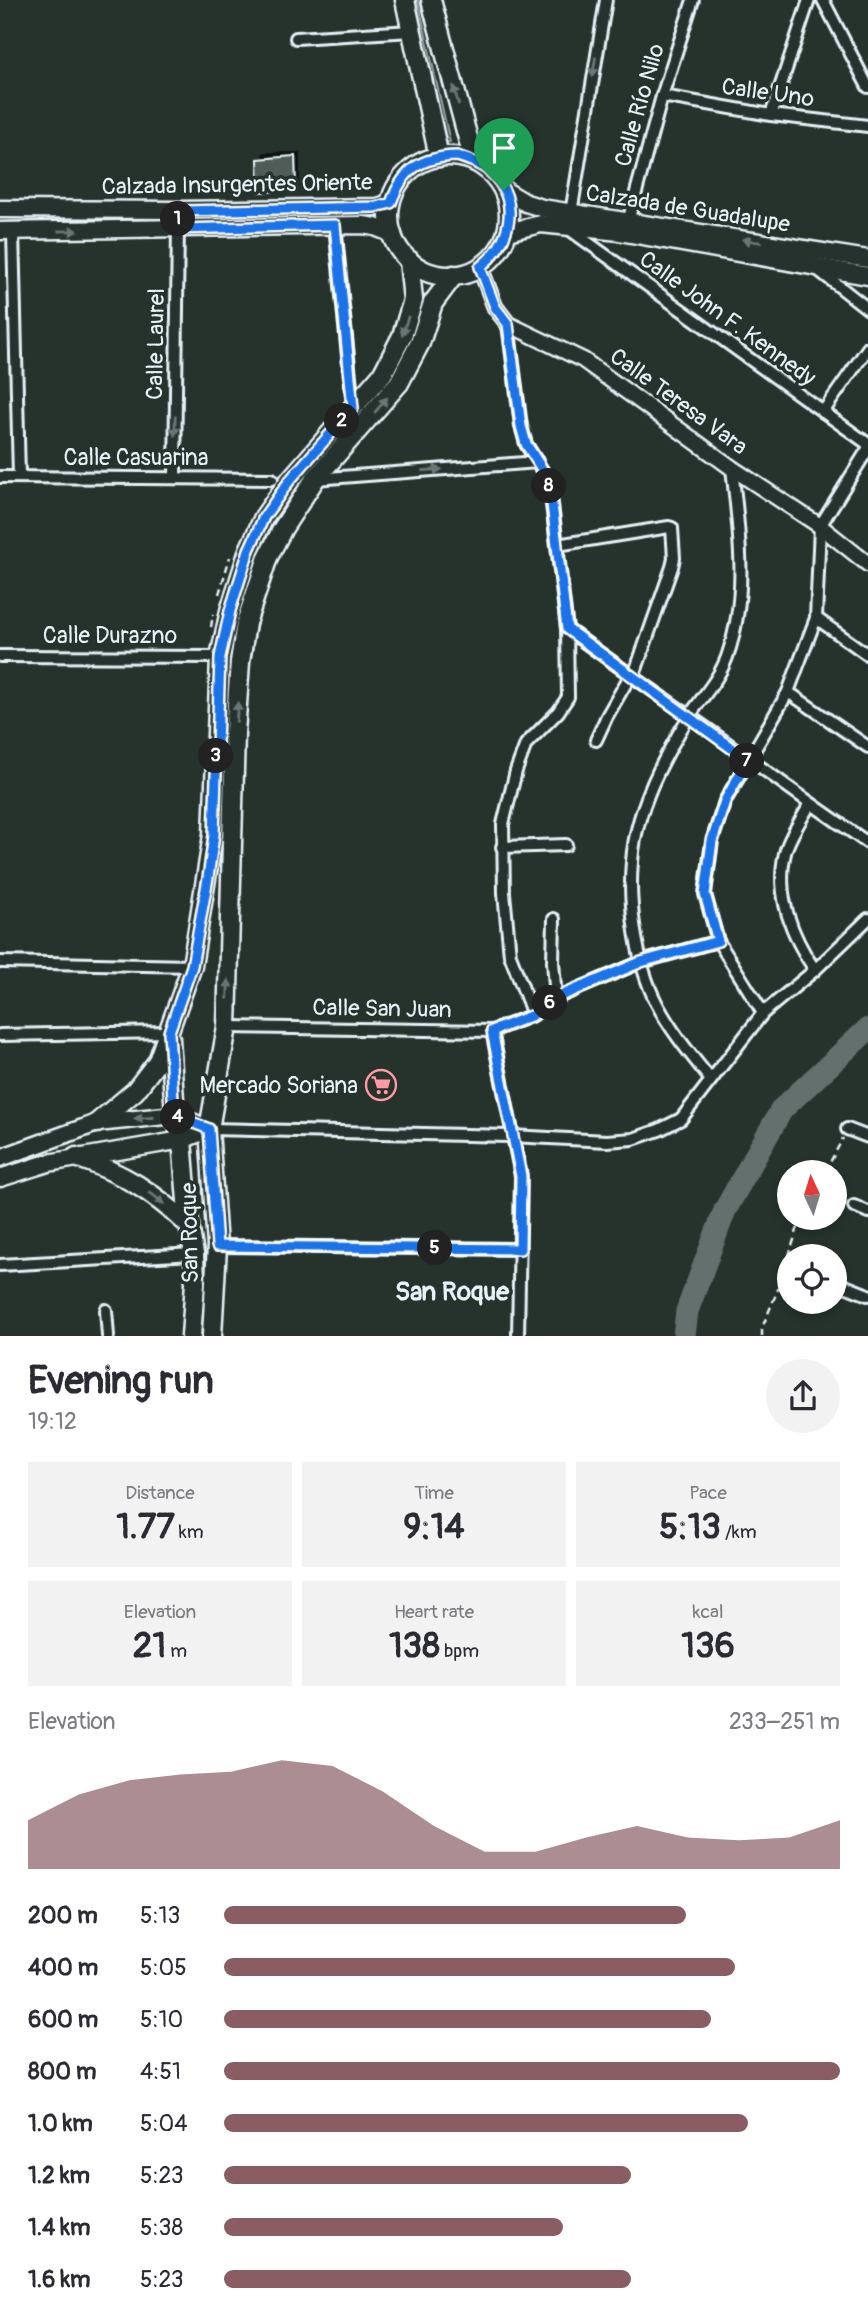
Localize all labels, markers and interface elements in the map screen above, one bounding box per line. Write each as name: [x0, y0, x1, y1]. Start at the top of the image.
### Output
street label: Calle Río Nilo: [608, 40, 671, 170]
one-way arrow: [589, 56, 600, 78]
street label: Calle Uno: [720, 72, 816, 113]
one-way arrow: [450, 84, 461, 106]
pin: [474, 118, 534, 190]
icon: arrive: [485, 129, 523, 167]
street label: Calzada Insurgentes Oriente: [101, 168, 373, 201]
street label: Calzada de Guadalupe: [584, 178, 793, 239]
pin: 1: [160, 202, 196, 236]
text: 1: [174, 206, 181, 230]
one-way arrow: [57, 225, 79, 236]
one-way arrow: [741, 235, 763, 246]
street label: Calle John F. Kennedy: [634, 245, 822, 392]
street label: Calle Laurel: [140, 288, 171, 400]
one-way arrow: [399, 316, 410, 337]
street label: Calle Teresa Vara: [604, 342, 753, 461]
one-way arrow: [373, 397, 388, 414]
pin: 2: [324, 404, 360, 438]
text: 2: [336, 408, 347, 432]
one-way arrow: [170, 415, 181, 437]
street label: Calle Casuarina: [64, 443, 208, 472]
one-way arrow: [422, 464, 444, 475]
pin: 8: [532, 468, 566, 504]
text: 8: [544, 473, 553, 497]
street label: Calle Durazno: [43, 621, 177, 650]
one-way arrow: [231, 701, 242, 723]
pin: 3: [198, 738, 234, 774]
text: 3: [210, 743, 221, 767]
pin: 7: [730, 744, 764, 778]
text: 7: [741, 748, 752, 772]
one-way arrow: [222, 978, 233, 1000]
pin: 6: [532, 986, 568, 1020]
text: 6: [544, 990, 555, 1014]
street label: Calle San Juan: [312, 993, 452, 1024]
supermarket icon: Mercado Soriana: [364, 1068, 398, 1102]
place label: Mercado Soriana: [200, 1071, 358, 1100]
pin: 4: [160, 1100, 196, 1134]
text: 4: [172, 1104, 183, 1128]
one-way arrow: [132, 1113, 154, 1124]
north arrow: [777, 1160, 847, 1230]
map controls: [777, 1160, 847, 1314]
street label: San Roque: [174, 1182, 205, 1284]
one-way arrow: [148, 1190, 166, 1204]
pin: 5: [418, 1230, 452, 1266]
text: 5: [429, 1235, 440, 1259]
button: locate: [777, 1244, 847, 1314]
district label: San Roque: [395, 1276, 510, 1308]
text: Evening run: [28, 1357, 214, 1405]
button: share: [766, 1359, 840, 1433]
text: 19:12: [28, 1407, 77, 1436]
text: Distance: [125, 1481, 195, 1505]
text: Time: [414, 1481, 454, 1505]
text: Pace: [689, 1481, 727, 1505]
text: 1.77: [116, 1505, 175, 1549]
text: 9:14: [403, 1505, 465, 1549]
text: 5:13: [659, 1505, 721, 1549]
text: km: [175, 1520, 204, 1544]
text: /km: [721, 1520, 757, 1544]
text: Elevation: [124, 1600, 196, 1624]
text: Heart rate: [394, 1600, 474, 1624]
text: kcal: [693, 1600, 723, 1624]
text: 21: [133, 1624, 166, 1668]
text: 138: [389, 1624, 440, 1668]
text: 136: [681, 1624, 735, 1668]
text: m: [166, 1639, 187, 1663]
text: bpm: [440, 1639, 479, 1663]
text: Elevation: [28, 1707, 116, 1736]
text: 233–251 m: [729, 1707, 840, 1736]
text: 200 m: [28, 1901, 98, 1930]
text: 5:13: [140, 1901, 180, 1930]
text: 400 m: [28, 1953, 98, 1982]
text: 5:05: [140, 1953, 187, 1982]
text: 600 m: [28, 2005, 98, 2034]
text: 5:10: [140, 2005, 183, 2034]
text: 800 m: [28, 2057, 96, 2086]
text: 4:51: [140, 2057, 181, 2086]
text: 1.0 km: [28, 2109, 93, 2138]
text: 5:04: [140, 2109, 188, 2138]
text: 1.2 km: [28, 2161, 90, 2190]
text: 5:23: [140, 2161, 184, 2190]
text: 1.4 km: [28, 2213, 90, 2242]
text: 5:38: [140, 2213, 183, 2242]
text: 1.6 km: [28, 2265, 90, 2294]
text: 5:23: [140, 2265, 184, 2294]

